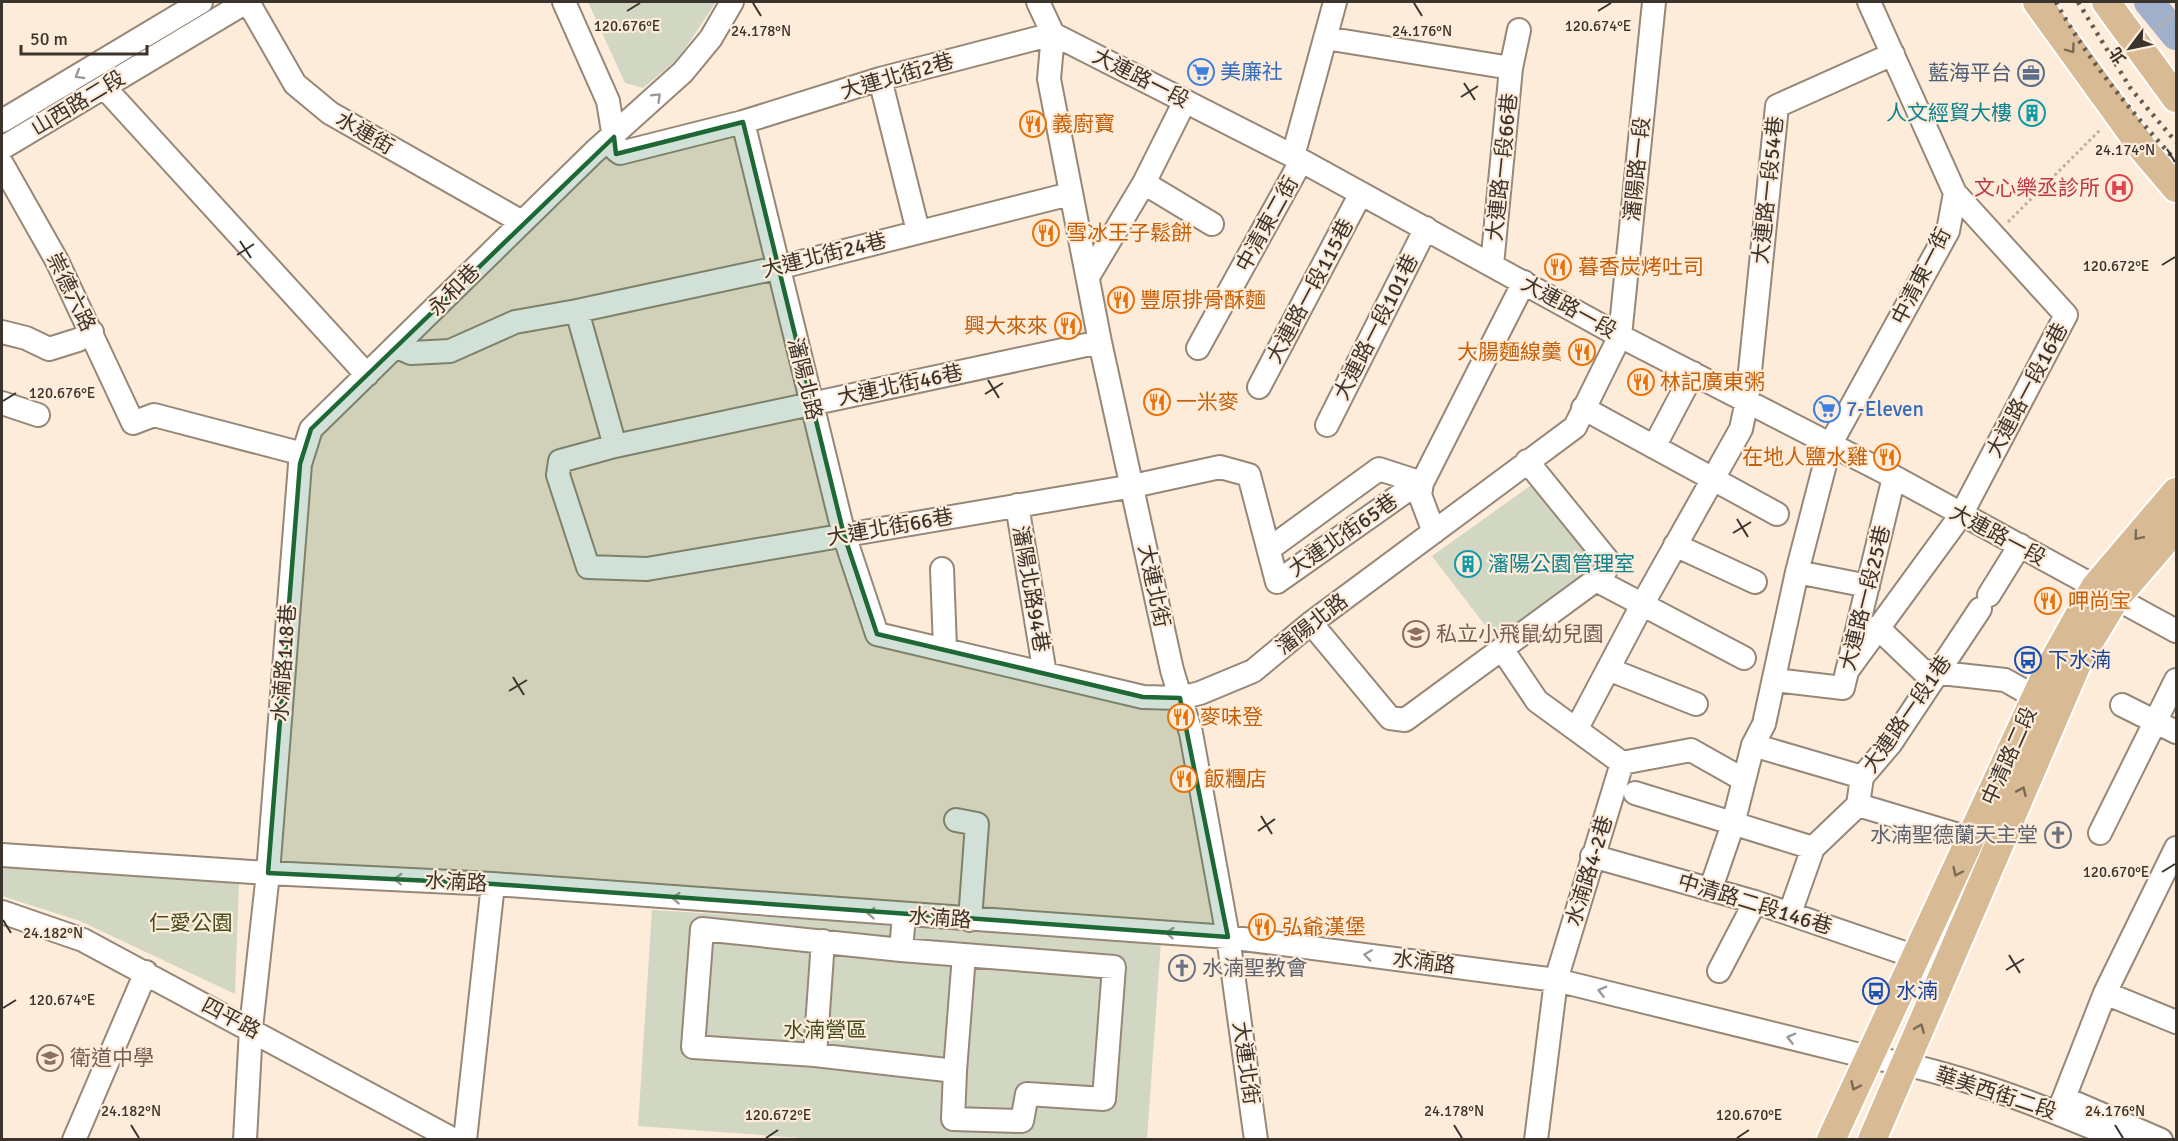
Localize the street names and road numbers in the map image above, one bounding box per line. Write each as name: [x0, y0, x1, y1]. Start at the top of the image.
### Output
street label: 大連路一段: [1088, 43, 1194, 113]
street label: 大連北街2巷: [837, 47, 957, 105]
street label: 山西路二段: [26, 65, 130, 141]
street label: 大連路一段66巷: [1481, 92, 1523, 242]
street label: 水連街: [331, 106, 399, 160]
street label: 瀋陽路一段: [1619, 115, 1655, 223]
street label: 大連路一段54巷: [1747, 115, 1789, 265]
street label: 中清東二街: [1230, 172, 1304, 276]
street label: 大連路一段115巷: [1261, 214, 1359, 368]
street label: 中清東一街: [1886, 223, 1956, 329]
street label: 大連北街24巷: [759, 227, 889, 283]
street label: 崇德六路: [41, 249, 101, 335]
street label: 大連路一段101巷: [1328, 250, 1424, 404]
street label: 永和巷: [423, 259, 485, 321]
street label: 大連路一段: [1517, 270, 1621, 344]
street label: 大連路一段16巷: [1981, 318, 2073, 462]
street label: 瀋陽北路: [782, 335, 828, 423]
street label: 大連北街46巷: [835, 359, 965, 411]
street label: 大連北街65巷: [1283, 488, 1403, 582]
street label: 大連路一段: [1946, 499, 2050, 571]
street label: 大連北街66巷: [825, 503, 955, 551]
street label: 大連路一段25巷: [1834, 523, 1896, 673]
street label: 瀋陽北路94巷: [1007, 524, 1055, 654]
street label: 大連北街: [1133, 542, 1175, 630]
street label: 瀋陽北路: [1271, 588, 1353, 660]
street label: 水湳路118巷: [267, 603, 301, 723]
street label: 大連路一段1巷: [1857, 650, 1957, 778]
street label: 中清路二段: [1976, 703, 2042, 809]
street label: 水湳路4-2巷: [1560, 813, 1618, 929]
street label: 水湳路: [424, 867, 488, 897]
street label: 中清路二段146巷: [1675, 868, 1835, 940]
street label: 水湳路: [908, 903, 972, 933]
street label: 水湳路: [1391, 945, 1457, 979]
street label: 四平路: [197, 992, 265, 1044]
street label: 大連北街: [1227, 1020, 1265, 1106]
street label: 華美西街二段: [1932, 1061, 2060, 1125]

